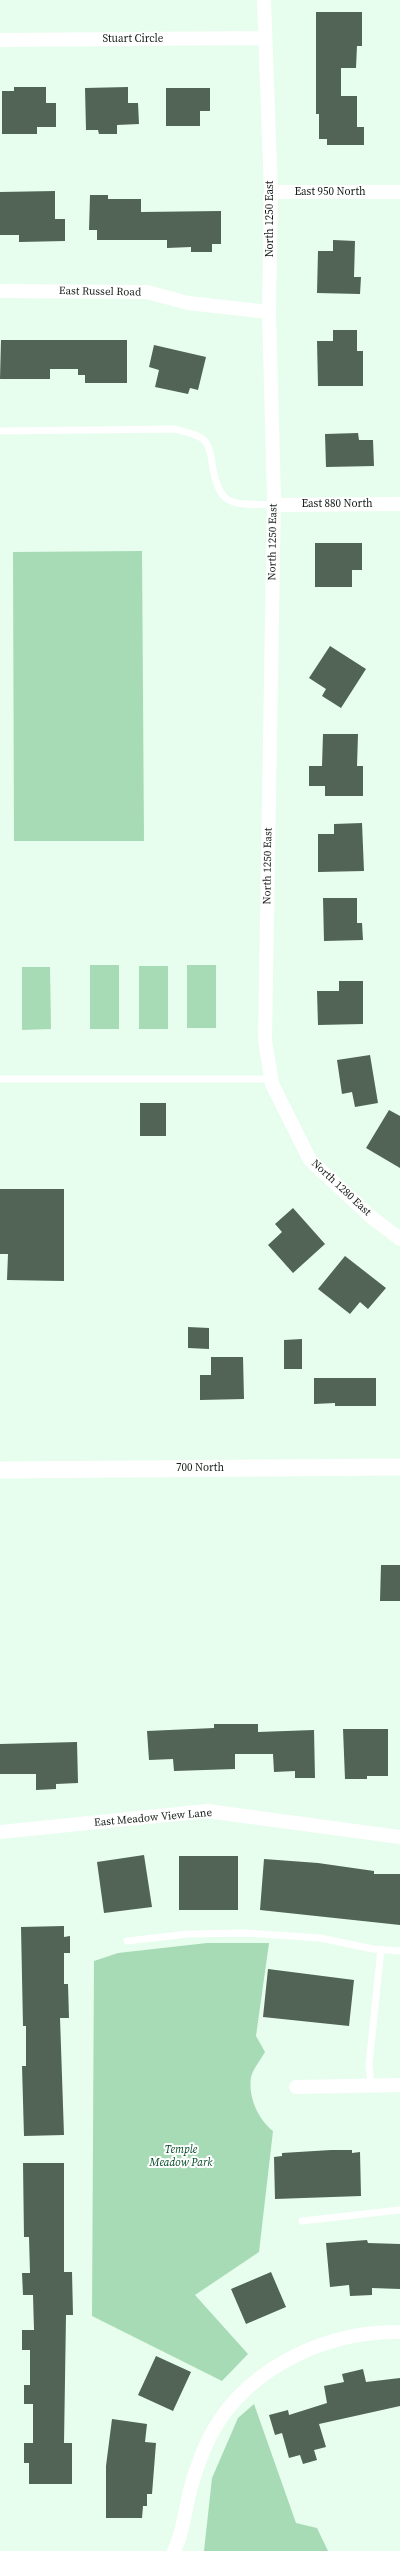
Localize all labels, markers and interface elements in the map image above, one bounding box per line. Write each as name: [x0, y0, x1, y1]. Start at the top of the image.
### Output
street label: Stuart Circle: [103, 32, 163, 46]
street label: North 1250 East: [263, 181, 277, 257]
street label: East 950 North: [294, 185, 366, 199]
street label: East Russel Road: [59, 285, 141, 299]
street label: East 880 North: [301, 497, 373, 511]
street label: North 1250 East: [266, 504, 280, 580]
street label: North 1250 East: [261, 828, 275, 904]
street label: North 1280 East: [308, 1157, 374, 1219]
street label: 700 North: [176, 1461, 224, 1475]
street label: East Meadow View Lane: [93, 1806, 213, 1830]
park label: Temple Meadow Park: [150, 2143, 212, 2169]

